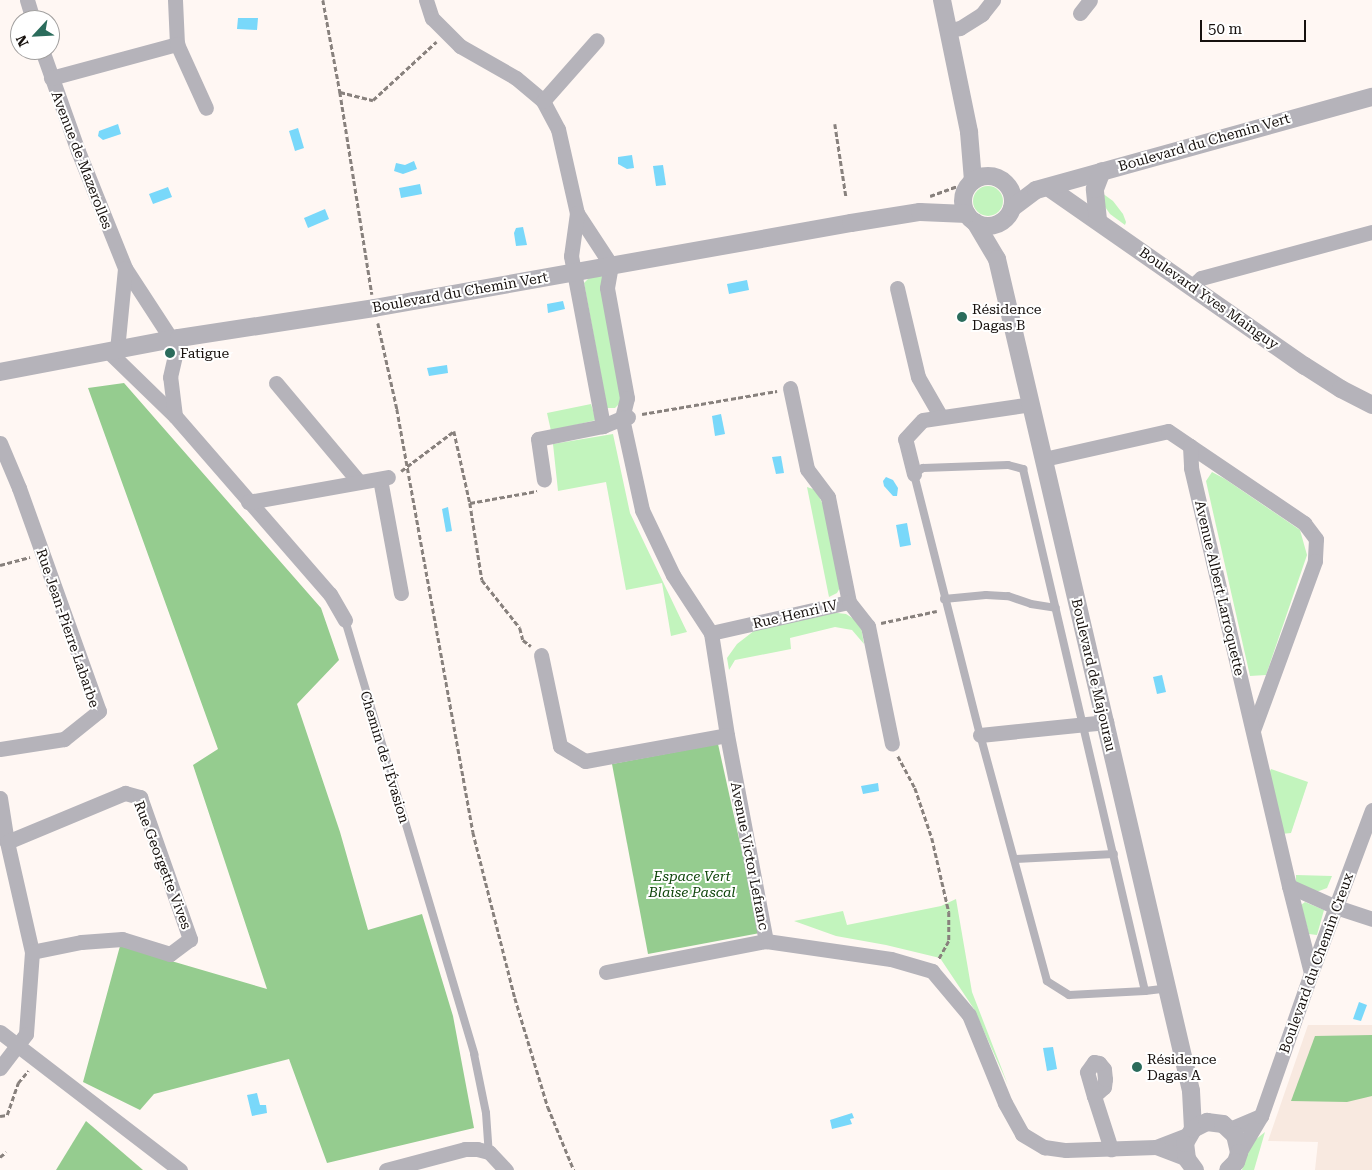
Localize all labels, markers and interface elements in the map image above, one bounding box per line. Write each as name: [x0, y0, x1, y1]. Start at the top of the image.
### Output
north arrow: [10, 10, 60, 60]
scale bar: [1202, 10, 1308, 42]
text: 50 m: [1208, 20, 1242, 38]
text: N: [13, 33, 32, 49]
street label: Avenue de Mazerolles: [48, 89, 116, 231]
street label: Boulevard du Chemin Vert: [1116, 109, 1292, 175]
street label: Boulevard Yves Mainguy: [1136, 243, 1282, 353]
street label: Boulevard du Chemin Vert: [371, 268, 549, 316]
place label: Résidence Dagas B: [972, 301, 1042, 334]
marker: Résidence Dagas B: [956, 311, 968, 323]
place label: Fatigue: [180, 345, 229, 361]
marker: Fatigue: [164, 347, 176, 359]
street label: Avenue Albert Larroquette: [1192, 499, 1248, 677]
street label: Rue Jean-Pierre Labarbe: [33, 546, 103, 710]
street label: Rue Henri IV: [751, 596, 839, 632]
street label: Boulevard de Majourau: [1068, 597, 1120, 753]
street label: Chemin de l'Évasion: [357, 689, 413, 825]
street label: Avenue Victor Lefranc: [727, 780, 773, 932]
street label: Rue Georgette Vives: [131, 799, 195, 931]
park label: Espace Vert Blaise Pascal: [648, 868, 736, 900]
street label: Boulevard du Chemin Creux: [1276, 871, 1356, 1055]
place label: Résidence Dagas A: [1147, 1051, 1217, 1084]
marker: Résidence Dagas A: [1131, 1061, 1143, 1073]

